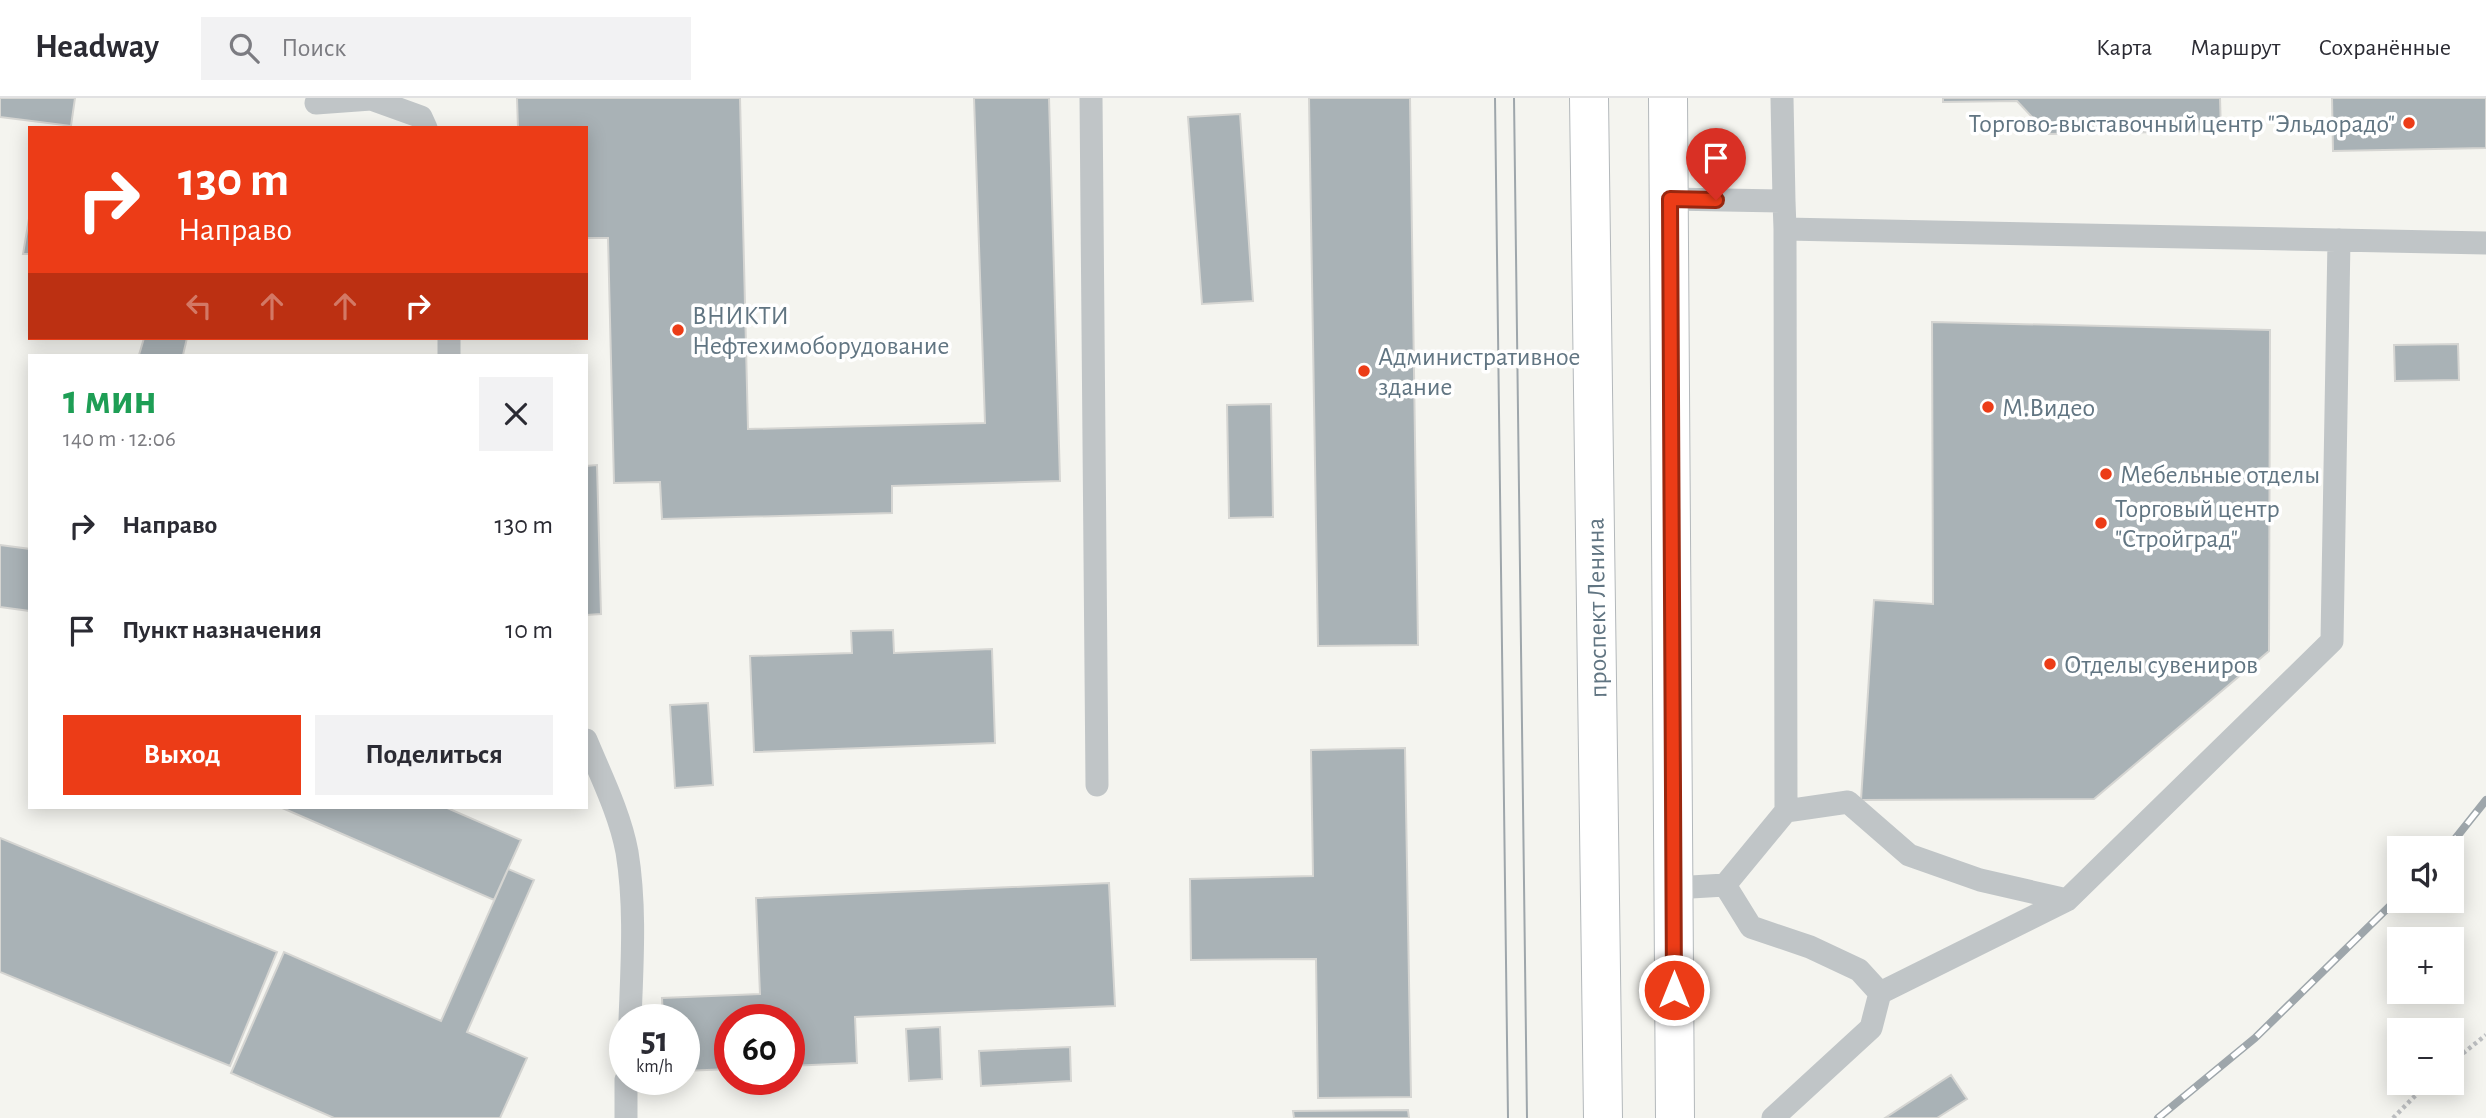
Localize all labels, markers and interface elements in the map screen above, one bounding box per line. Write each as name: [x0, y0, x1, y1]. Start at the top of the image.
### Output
search box: [201, 17, 691, 80]
icon: search: [225, 29, 263, 67]
text: Headway: [35, 31, 159, 64]
text: Поиск: [281, 35, 346, 61]
text: Карта: [2096, 36, 2152, 60]
text: Маршрут: [2190, 36, 2280, 60]
text: Сохранённые: [2318, 36, 2451, 60]
place label: Торгово-выставочный центр "Эльдорадо": [1969, 111, 2395, 137]
marker: Торгово-выставочный центр "Эльдорадо": [2401, 115, 2417, 131]
pin: [1686, 128, 1746, 200]
icon: arrive: [1697, 139, 1735, 177]
icon: right: [63, 154, 154, 245]
text: 130 m: [178, 156, 289, 205]
text: Направо: [178, 214, 292, 246]
icon: left: [180, 287, 218, 325]
icon: ahead: [253, 287, 291, 325]
icon: ahead: [326, 287, 364, 325]
icon: right: [399, 287, 437, 325]
place label: ВНИКТИ Нефтехимоборудование: [692, 303, 949, 359]
marker: ВНИКТИ Нефтехимоборудование: [670, 322, 686, 338]
place label: Административное здание: [1378, 344, 1581, 400]
marker: Административное здание: [1356, 363, 1372, 379]
button: close: [479, 377, 553, 451]
text: 1 мин: [63, 379, 157, 421]
place label: М.Видео: [2002, 395, 2095, 421]
marker: М.Видео: [1980, 399, 1996, 415]
text: 140 m · 12:06: [63, 428, 176, 451]
place label: Мебельные отделы: [2120, 462, 2320, 488]
marker: Мебельные отделы: [2098, 466, 2114, 482]
place label: Торговый центр "Стройград": [2115, 496, 2280, 552]
icon: right: [63, 507, 101, 545]
text: Направо: [122, 512, 217, 538]
text: 130 m: [495, 512, 553, 538]
marker: Торговый центр "Стройград": [2093, 515, 2109, 531]
street label: проспект Ленина: [1582, 517, 1612, 698]
icon: arrive: [63, 612, 101, 650]
text: Пункт назначения: [122, 617, 322, 643]
text: 10 m: [505, 617, 553, 643]
place label: Отделы сувениров: [2064, 652, 2258, 678]
marker: Отделы сувениров: [2042, 656, 2058, 672]
button: Выход: [63, 715, 301, 795]
button: Поделиться: [315, 715, 553, 795]
map controls: [2387, 836, 2464, 1095]
button: sound: [2387, 836, 2464, 913]
button: +: [2387, 927, 2464, 1004]
position arrow: [1637, 953, 1711, 1027]
speed limit sign: 60: [714, 1004, 805, 1095]
button: −: [2387, 1018, 2464, 1095]
text: 51: [641, 1023, 668, 1058]
text: km/h: [636, 1058, 673, 1076]

